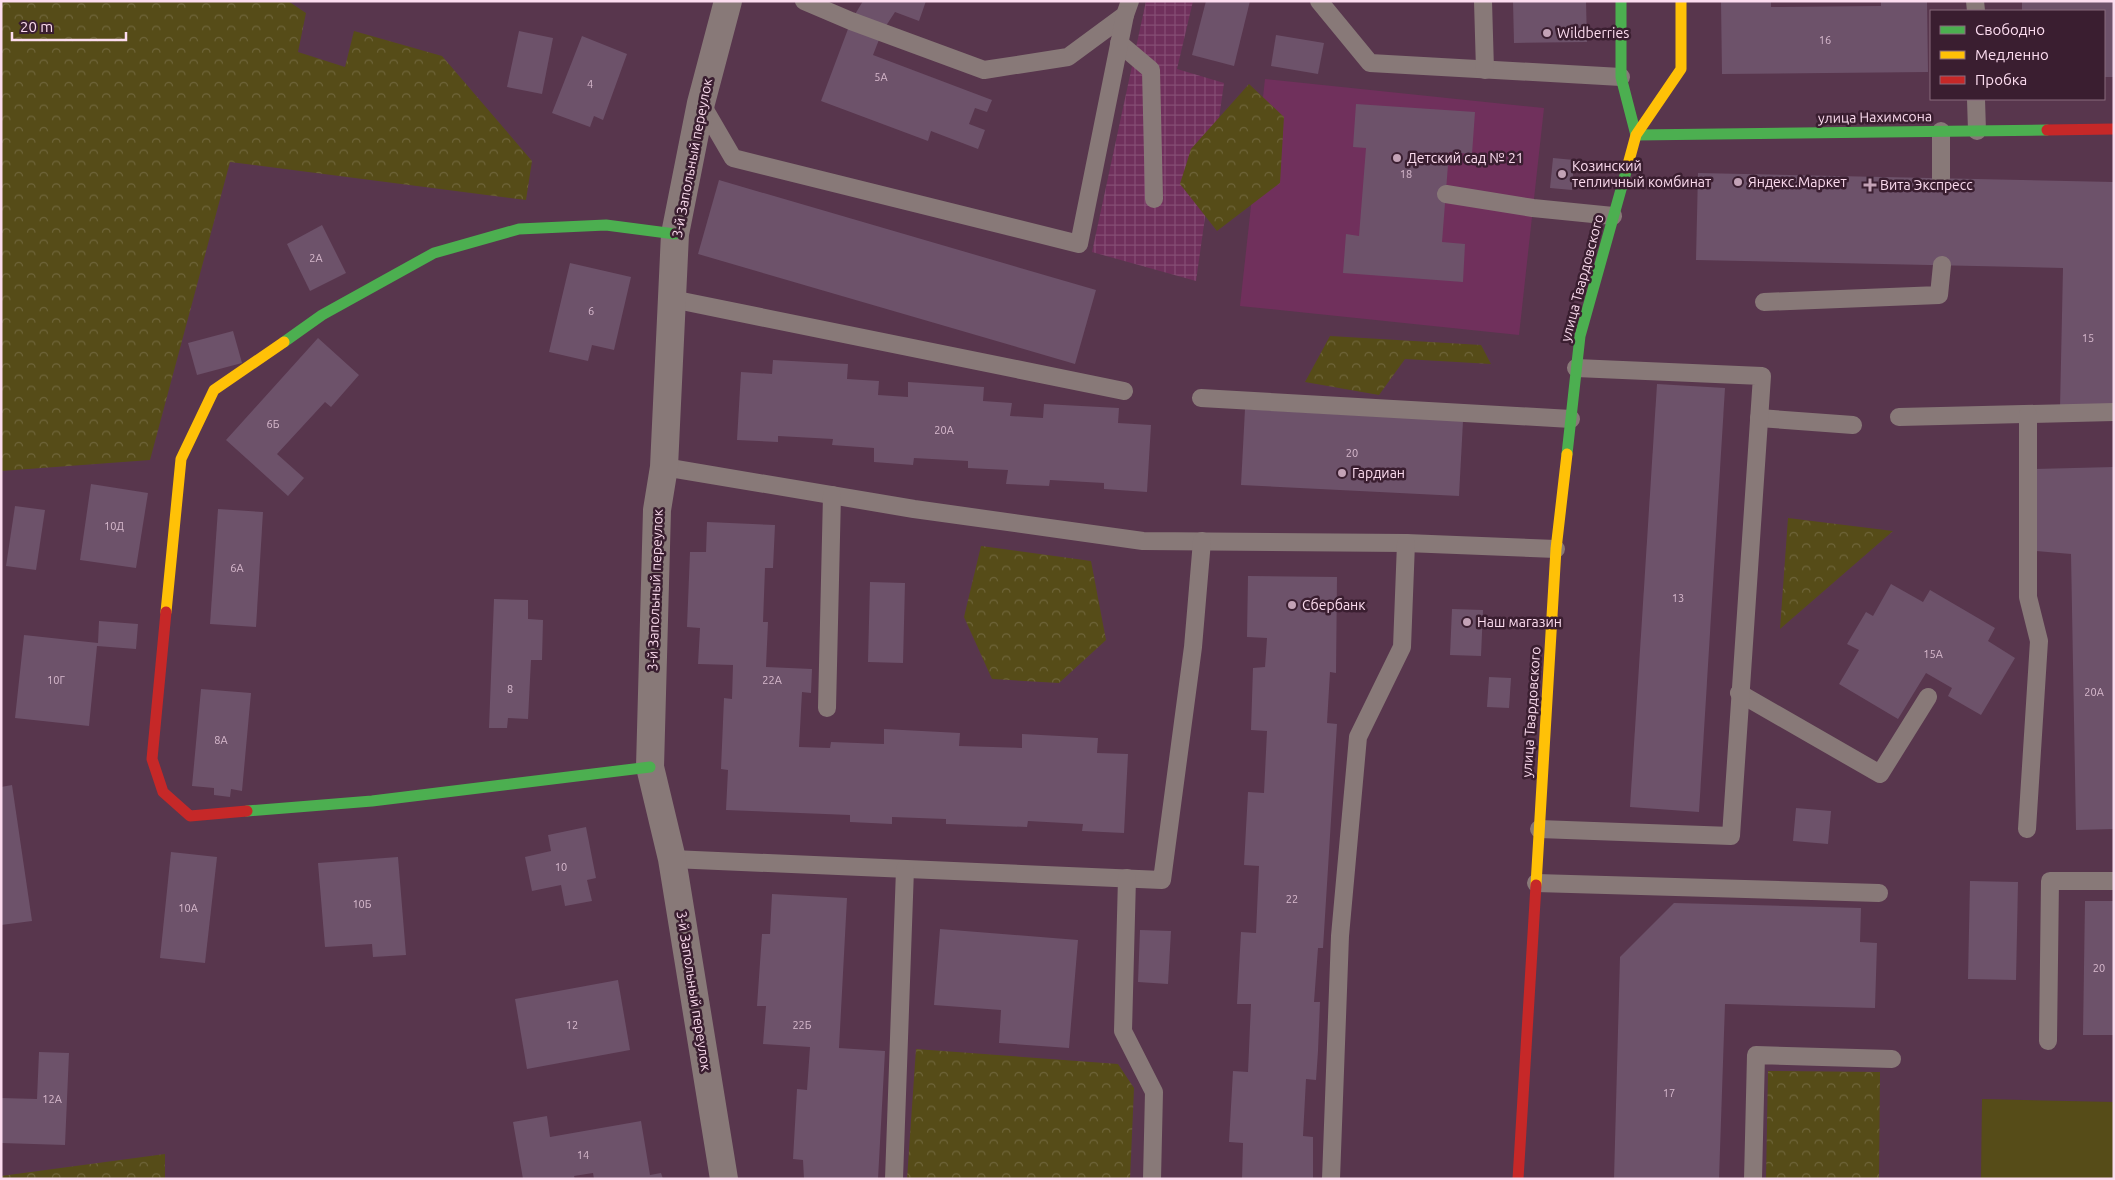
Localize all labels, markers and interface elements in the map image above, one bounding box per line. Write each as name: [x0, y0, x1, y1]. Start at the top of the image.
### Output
scale bar: [12, 10, 126, 42]
legend: [1930, 10, 2105, 100]
text: 20 m: [20, 18, 53, 35]
text: Свободно: [1975, 21, 2045, 38]
place label: Wildberries: [1557, 25, 1629, 41]
marker: Wildberries: [1541, 27, 1553, 39]
house number: 16: [1819, 34, 1831, 46]
text: Медленно: [1975, 46, 2049, 63]
house number: 5А: [874, 71, 889, 83]
text: Пробка: [1975, 71, 2027, 88]
street label: 3-й Запольный переулок: [669, 77, 715, 239]
house number: 4: [587, 78, 593, 90]
street label: улица Нахимсона: [1818, 108, 1932, 126]
place label: Детский сад № 21: [1407, 150, 1524, 166]
marker: Детский сад № 21: [1391, 152, 1403, 164]
place label: Козинский тепличный комбинат: [1572, 158, 1711, 190]
house number: 18: [1400, 168, 1412, 180]
marker: Козинский тепличный комбинат: [1556, 168, 1568, 180]
place label: Яндекс.Маркет: [1748, 174, 1847, 190]
marker: Яндекс.Маркет: [1732, 176, 1744, 188]
place label: Вита Экспресс: [1880, 177, 1973, 193]
marker: Вита Экспресс: [1864, 179, 1876, 191]
street label: улица Твардовского: [1557, 213, 1607, 343]
house number: 2А: [309, 252, 324, 264]
house number: 6: [588, 305, 594, 317]
house number: 15: [2082, 332, 2094, 344]
house number: 6Б: [267, 418, 280, 430]
house number: 20А: [934, 424, 955, 436]
house number: 20: [1346, 447, 1358, 459]
place label: Гардиан: [1352, 465, 1405, 481]
marker: Гардиан: [1336, 467, 1348, 479]
street label: 3-й Запольный переулок: [644, 509, 666, 671]
house number: 10Д: [104, 520, 124, 532]
house number: 6А: [230, 562, 245, 574]
house number: 13: [1672, 592, 1684, 604]
place label: Сбербанк: [1302, 597, 1365, 613]
marker: Сбербанк: [1286, 599, 1298, 611]
place label: Наш магазин: [1477, 614, 1562, 630]
marker: Наш магазин: [1461, 616, 1473, 628]
street label: улица Твардовского: [1518, 646, 1544, 778]
house number: 15А: [1923, 648, 1944, 660]
house number: 10Г: [47, 674, 65, 686]
house number: 22А: [762, 674, 783, 686]
house number: 8: [507, 683, 513, 695]
house number: 20А: [2084, 686, 2105, 698]
house number: 8А: [214, 734, 229, 746]
house number: 10: [555, 861, 567, 873]
house number: 22: [1286, 893, 1298, 905]
house number: 10Б: [352, 898, 372, 910]
house number: 10А: [178, 902, 199, 914]
street label: 3-й Запольный переулок: [673, 910, 715, 1072]
house number: 20: [2093, 962, 2105, 974]
house number: 12: [566, 1019, 578, 1031]
house number: 22Б: [792, 1019, 812, 1031]
house number: 17: [1663, 1087, 1675, 1099]
house number: 12А: [42, 1093, 63, 1105]
house number: 14: [577, 1149, 589, 1161]

